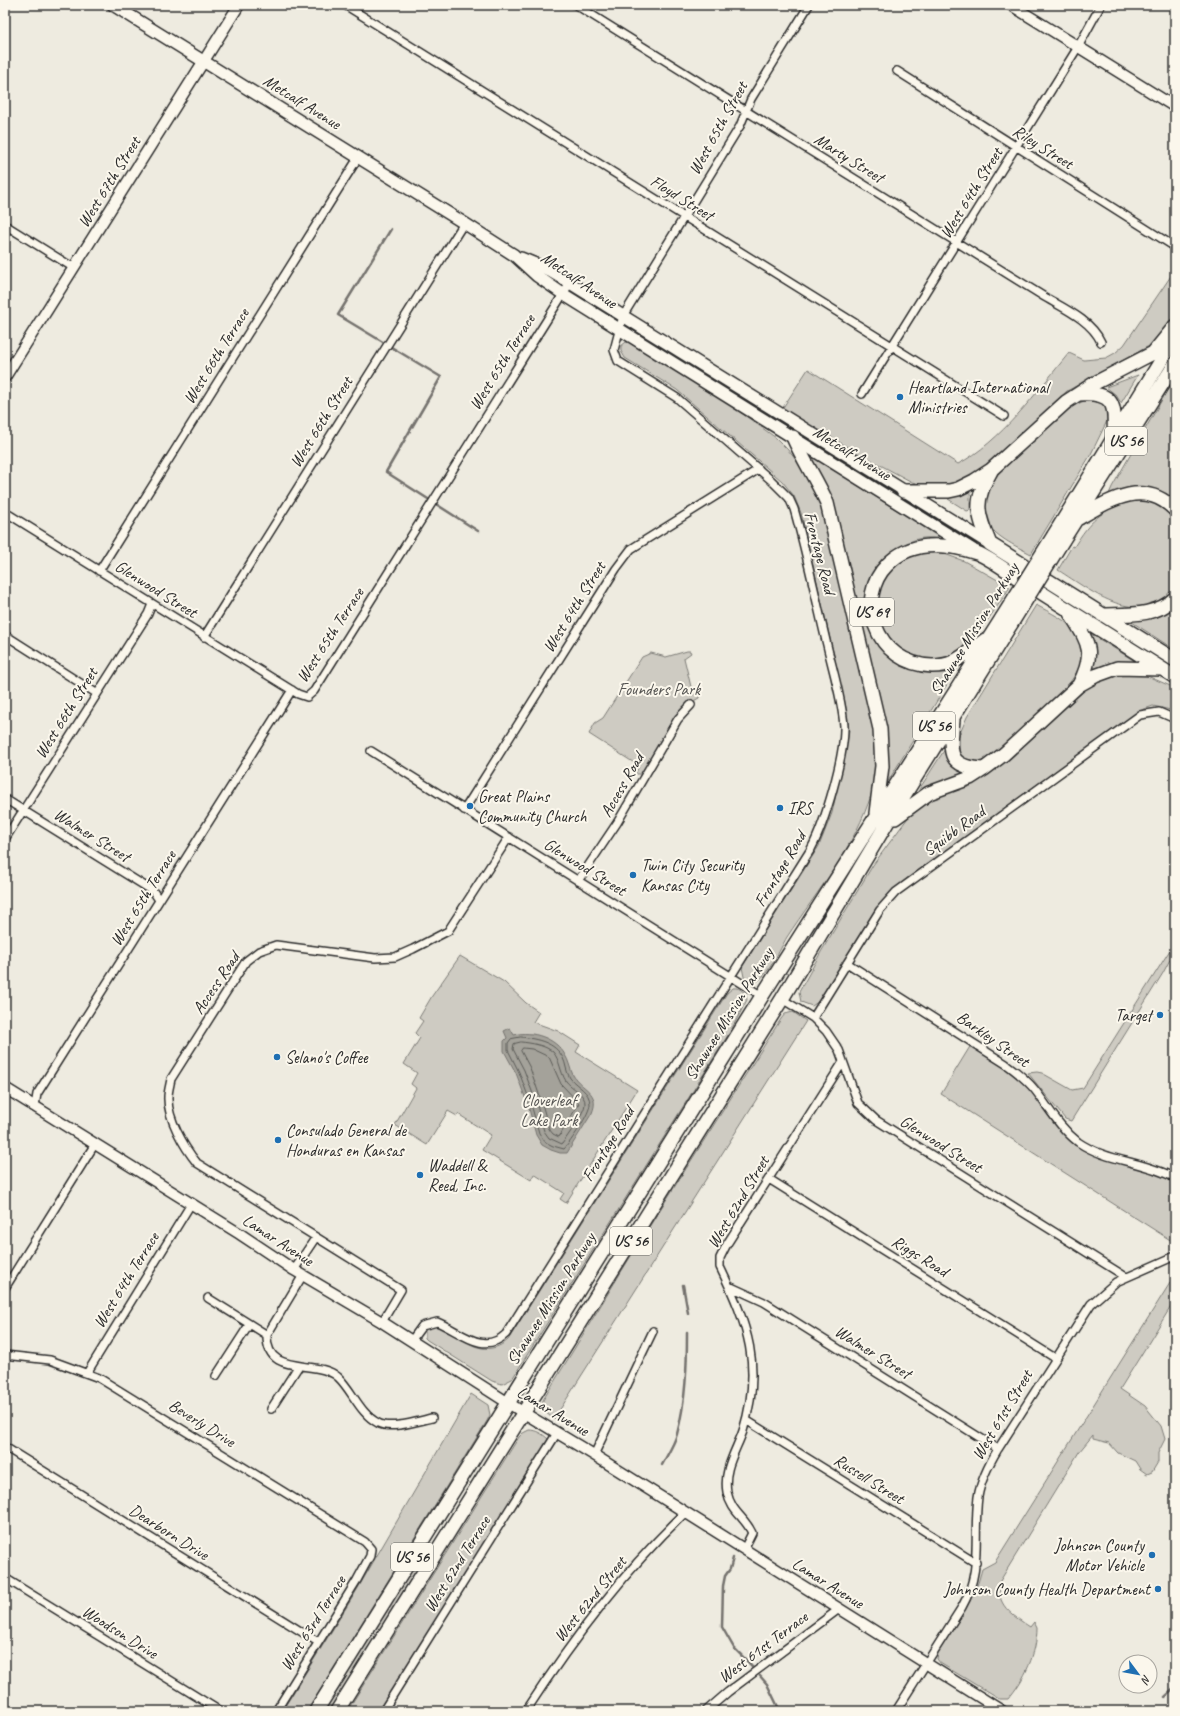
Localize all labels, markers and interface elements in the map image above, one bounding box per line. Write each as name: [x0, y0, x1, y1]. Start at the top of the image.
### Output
street label: Metcalf Avenue: [259, 70, 346, 135]
street label: West 65th Street: [684, 76, 753, 178]
street label: Riley Street: [1009, 120, 1079, 175]
street label: Marty Street: [810, 128, 890, 189]
street label: West 67th Street: [73, 131, 146, 231]
street label: West 64th Street: [935, 142, 1008, 242]
street label: Floyd Street: [647, 170, 719, 227]
street label: Metcalf Avenue: [537, 247, 622, 314]
street label: West 66th Terrace: [178, 303, 254, 408]
street label: West 65th Terrace: [464, 309, 540, 414]
street label: West 66th Street: [285, 371, 358, 471]
place label: Heartland International Ministries: [908, 377, 1051, 418]
marker: Heartland International Ministries: [895, 392, 905, 402]
street label: Metcalf Avenue: [809, 421, 896, 486]
road number: US 56: [1105, 427, 1147, 455]
street label: Frontage Road: [800, 510, 841, 599]
street label: Glenwood Street: [111, 556, 203, 624]
street label: West 64th Street: [538, 556, 611, 656]
street label: Shawnee Mission Parkway: [925, 558, 1024, 699]
street label: West 65th Terrace: [292, 583, 369, 686]
road number: US 69: [850, 598, 894, 626]
street label: West 66th Street: [30, 662, 103, 762]
park label: Founders Park: [618, 679, 702, 700]
road number: US 56: [913, 712, 955, 740]
street label: Access Road: [595, 746, 650, 821]
place label: Great Plains Community Church: [478, 786, 587, 827]
place label: IRS: [788, 798, 815, 819]
street label: Squibb Road: [919, 800, 991, 861]
marker: Great Plains Community Church: [465, 801, 475, 811]
street label: Walmer Street: [50, 803, 136, 868]
marker: IRS: [775, 803, 785, 813]
street label: Frontage Road: [749, 825, 812, 910]
street label: Glenwood Street: [540, 834, 632, 902]
street label: West 65th Terrace: [105, 845, 181, 950]
place label: Twin City Security Kansas City: [641, 855, 745, 896]
marker: Twin City Security Kansas City: [628, 870, 638, 880]
street label: Shawnee Mission Parkway: [680, 943, 779, 1084]
street label: Access Road: [188, 945, 246, 1018]
place label: Target: [1115, 1005, 1154, 1026]
street label: Barkley Street: [953, 1006, 1035, 1073]
marker: Target: [1155, 1010, 1165, 1020]
place label: Selano's Coffee: [285, 1047, 369, 1068]
marker: Selano's Coffee: [272, 1052, 282, 1062]
park label: Cloverleaf Lake Park: [521, 1090, 581, 1131]
street label: Frontage Road: [577, 1100, 641, 1185]
street label: Glenwood Street: [896, 1111, 988, 1179]
place label: Consulado General de Honduras en Kansas: [286, 1120, 408, 1161]
marker: Consulado General de Honduras en Kansas: [273, 1135, 283, 1145]
street label: West 62nd Street: [702, 1150, 775, 1252]
place label: Waddell & Reed, Inc.: [428, 1155, 488, 1196]
marker: Waddell & Reed, Inc.: [415, 1170, 425, 1180]
street label: Lamar Avenue: [239, 1209, 319, 1271]
street label: West 64th Terrace: [88, 1227, 164, 1332]
road number: US 56: [610, 1227, 652, 1255]
street label: Shawnee Mission Parkway: [502, 1228, 601, 1369]
street label: Riggs Road: [888, 1231, 954, 1283]
street label: Walmer Street: [831, 1320, 917, 1385]
street label: West 61st Street: [967, 1364, 1038, 1464]
street label: Lamar Avenue: [513, 1381, 594, 1441]
street label: Beverly Drive: [165, 1394, 240, 1452]
street label: Russell Street: [830, 1449, 910, 1510]
street label: Dearborn Drive: [125, 1499, 214, 1566]
street label: West 62nd Terrace: [419, 1511, 496, 1616]
place label: Johnson County Motor Vehicle: [1053, 1535, 1145, 1576]
road number: US 56: [391, 1543, 433, 1571]
street label: West 62nd Street: [549, 1550, 632, 1646]
marker: Johnson County Motor Vehicle: [1147, 1550, 1157, 1560]
street label: Lamar Avenue: [788, 1553, 869, 1614]
street label: West 63rd Terrace: [275, 1570, 351, 1674]
place label: Johnson County Health Department: [943, 1579, 1152, 1600]
marker: Johnson County Health Department: [1153, 1584, 1163, 1594]
street label: Woodson Drive: [78, 1601, 163, 1664]
street label: West 61st Terrace: [714, 1606, 813, 1687]
north arrow: [1118, 1654, 1158, 1694]
text: N: [1138, 1673, 1154, 1688]

